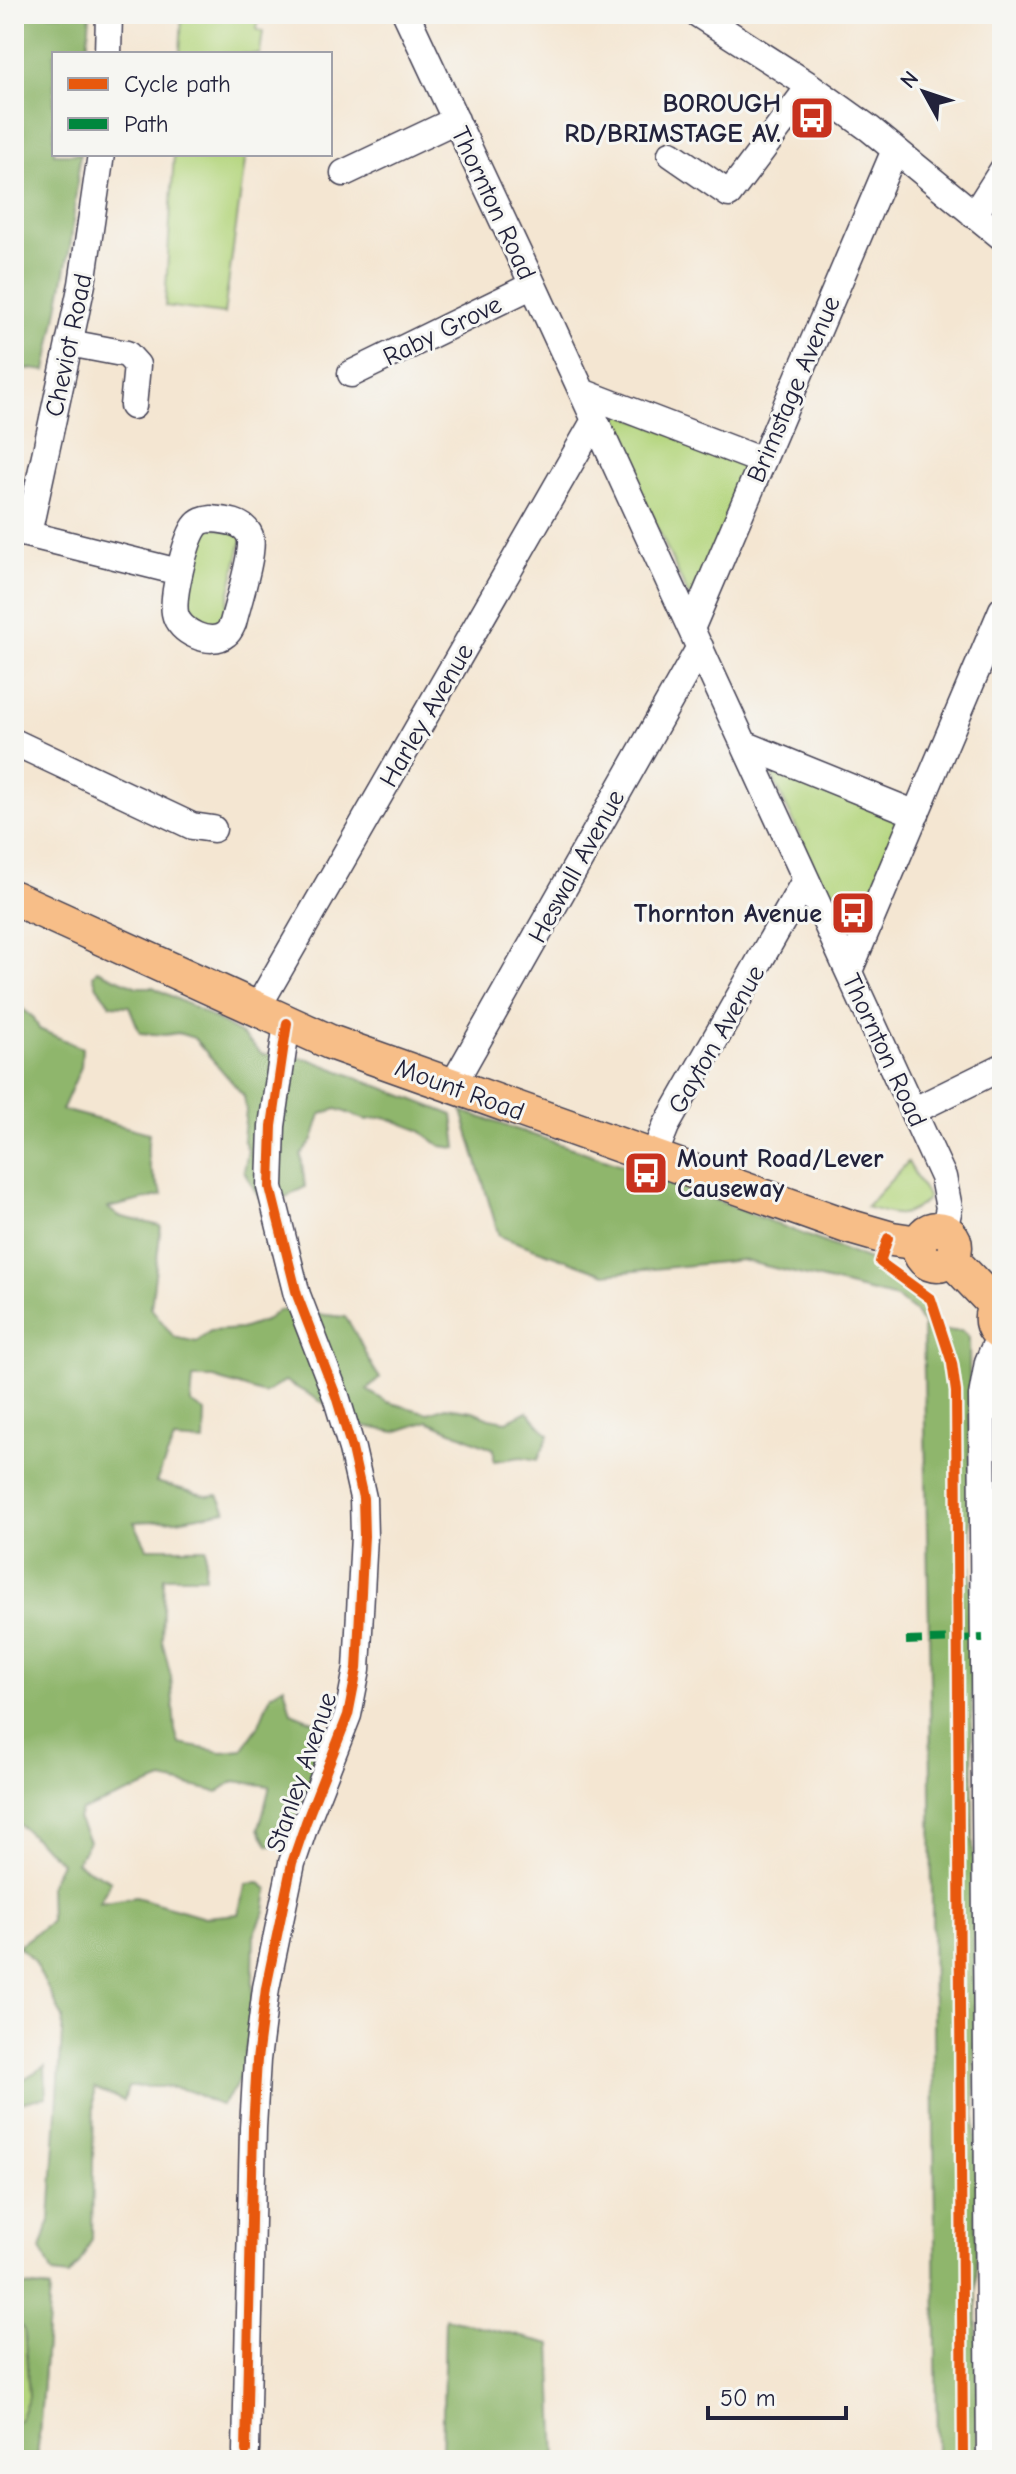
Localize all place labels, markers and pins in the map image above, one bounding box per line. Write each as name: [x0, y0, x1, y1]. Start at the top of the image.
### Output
place label: BOROUGH RD/BRIMSTAGE AV.: [564, 89, 781, 149]
bus stop icon: BOROUGH RD/BRIMSTAGE AV.: [788, 94, 836, 142]
bus stop icon: Thornton Avenue: [829, 889, 877, 937]
place label: Thornton Avenue: [634, 899, 822, 929]
place label: Mount Road/Lever Causeway: [677, 1144, 884, 1204]
bus stop icon: Mount Road/Lever Causeway: [622, 1149, 670, 1197]

